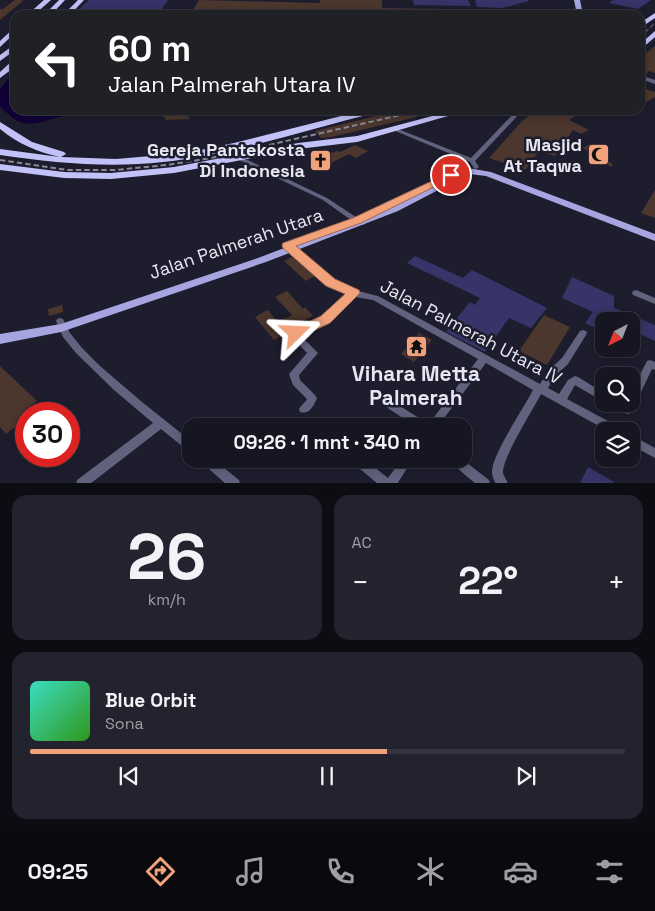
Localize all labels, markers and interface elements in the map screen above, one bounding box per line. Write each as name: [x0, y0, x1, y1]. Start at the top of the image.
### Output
text: 60 m: [108, 27, 191, 71]
icon: left: [25, 30, 90, 95]
text: Jalan Palmerah Utara IV: [108, 70, 356, 98]
place label: Masjid At Taqwa: [504, 133, 583, 177]
place label: Gereja Pantekosta Di Indonesia: [147, 138, 306, 182]
mosque icon: Masjid At Taqwa: [586, 143, 610, 167]
church icon: Gereja Pantekosta Di Indonesia: [309, 148, 333, 172]
pin: [430, 154, 472, 196]
icon: arrive: [437, 161, 465, 189]
street label: Jalan Palmerah Utara: [146, 203, 326, 284]
street label: Jalan Palmerah Utara IV: [376, 274, 566, 389]
position arrow: [269, 306, 321, 358]
north arrow: [595, 312, 640, 358]
map controls: [595, 312, 640, 467]
temple icon: Vihara Metta Palmerah: [404, 335, 428, 359]
place label: Vihara Metta Palmerah: [352, 360, 480, 411]
button: search: [595, 367, 640, 412]
speed limit sign: 30: [15, 402, 80, 467]
button: layers: [595, 422, 640, 467]
text: 09:26 · 1 mnt · 340 m: [233, 430, 421, 455]
text: 26: [127, 515, 206, 598]
text: AC: [352, 532, 372, 553]
text: 22°: [458, 557, 518, 605]
text: −: [352, 564, 369, 600]
text: +: [608, 564, 625, 600]
text: km/h: [148, 589, 186, 610]
text: Blue Orbit: [105, 688, 196, 713]
text: Sona: [105, 713, 144, 734]
icon: previous: [115, 762, 143, 790]
icon: pause: [313, 762, 341, 790]
icon: next: [512, 762, 540, 790]
icon: directions: [143, 854, 178, 889]
icon: music: [233, 854, 268, 889]
icon: phone: [323, 854, 358, 889]
icon: climate: [413, 854, 448, 889]
icon: car: [503, 854, 538, 889]
icon: filters: [592, 854, 627, 889]
text: 09:25: [27, 857, 88, 885]

